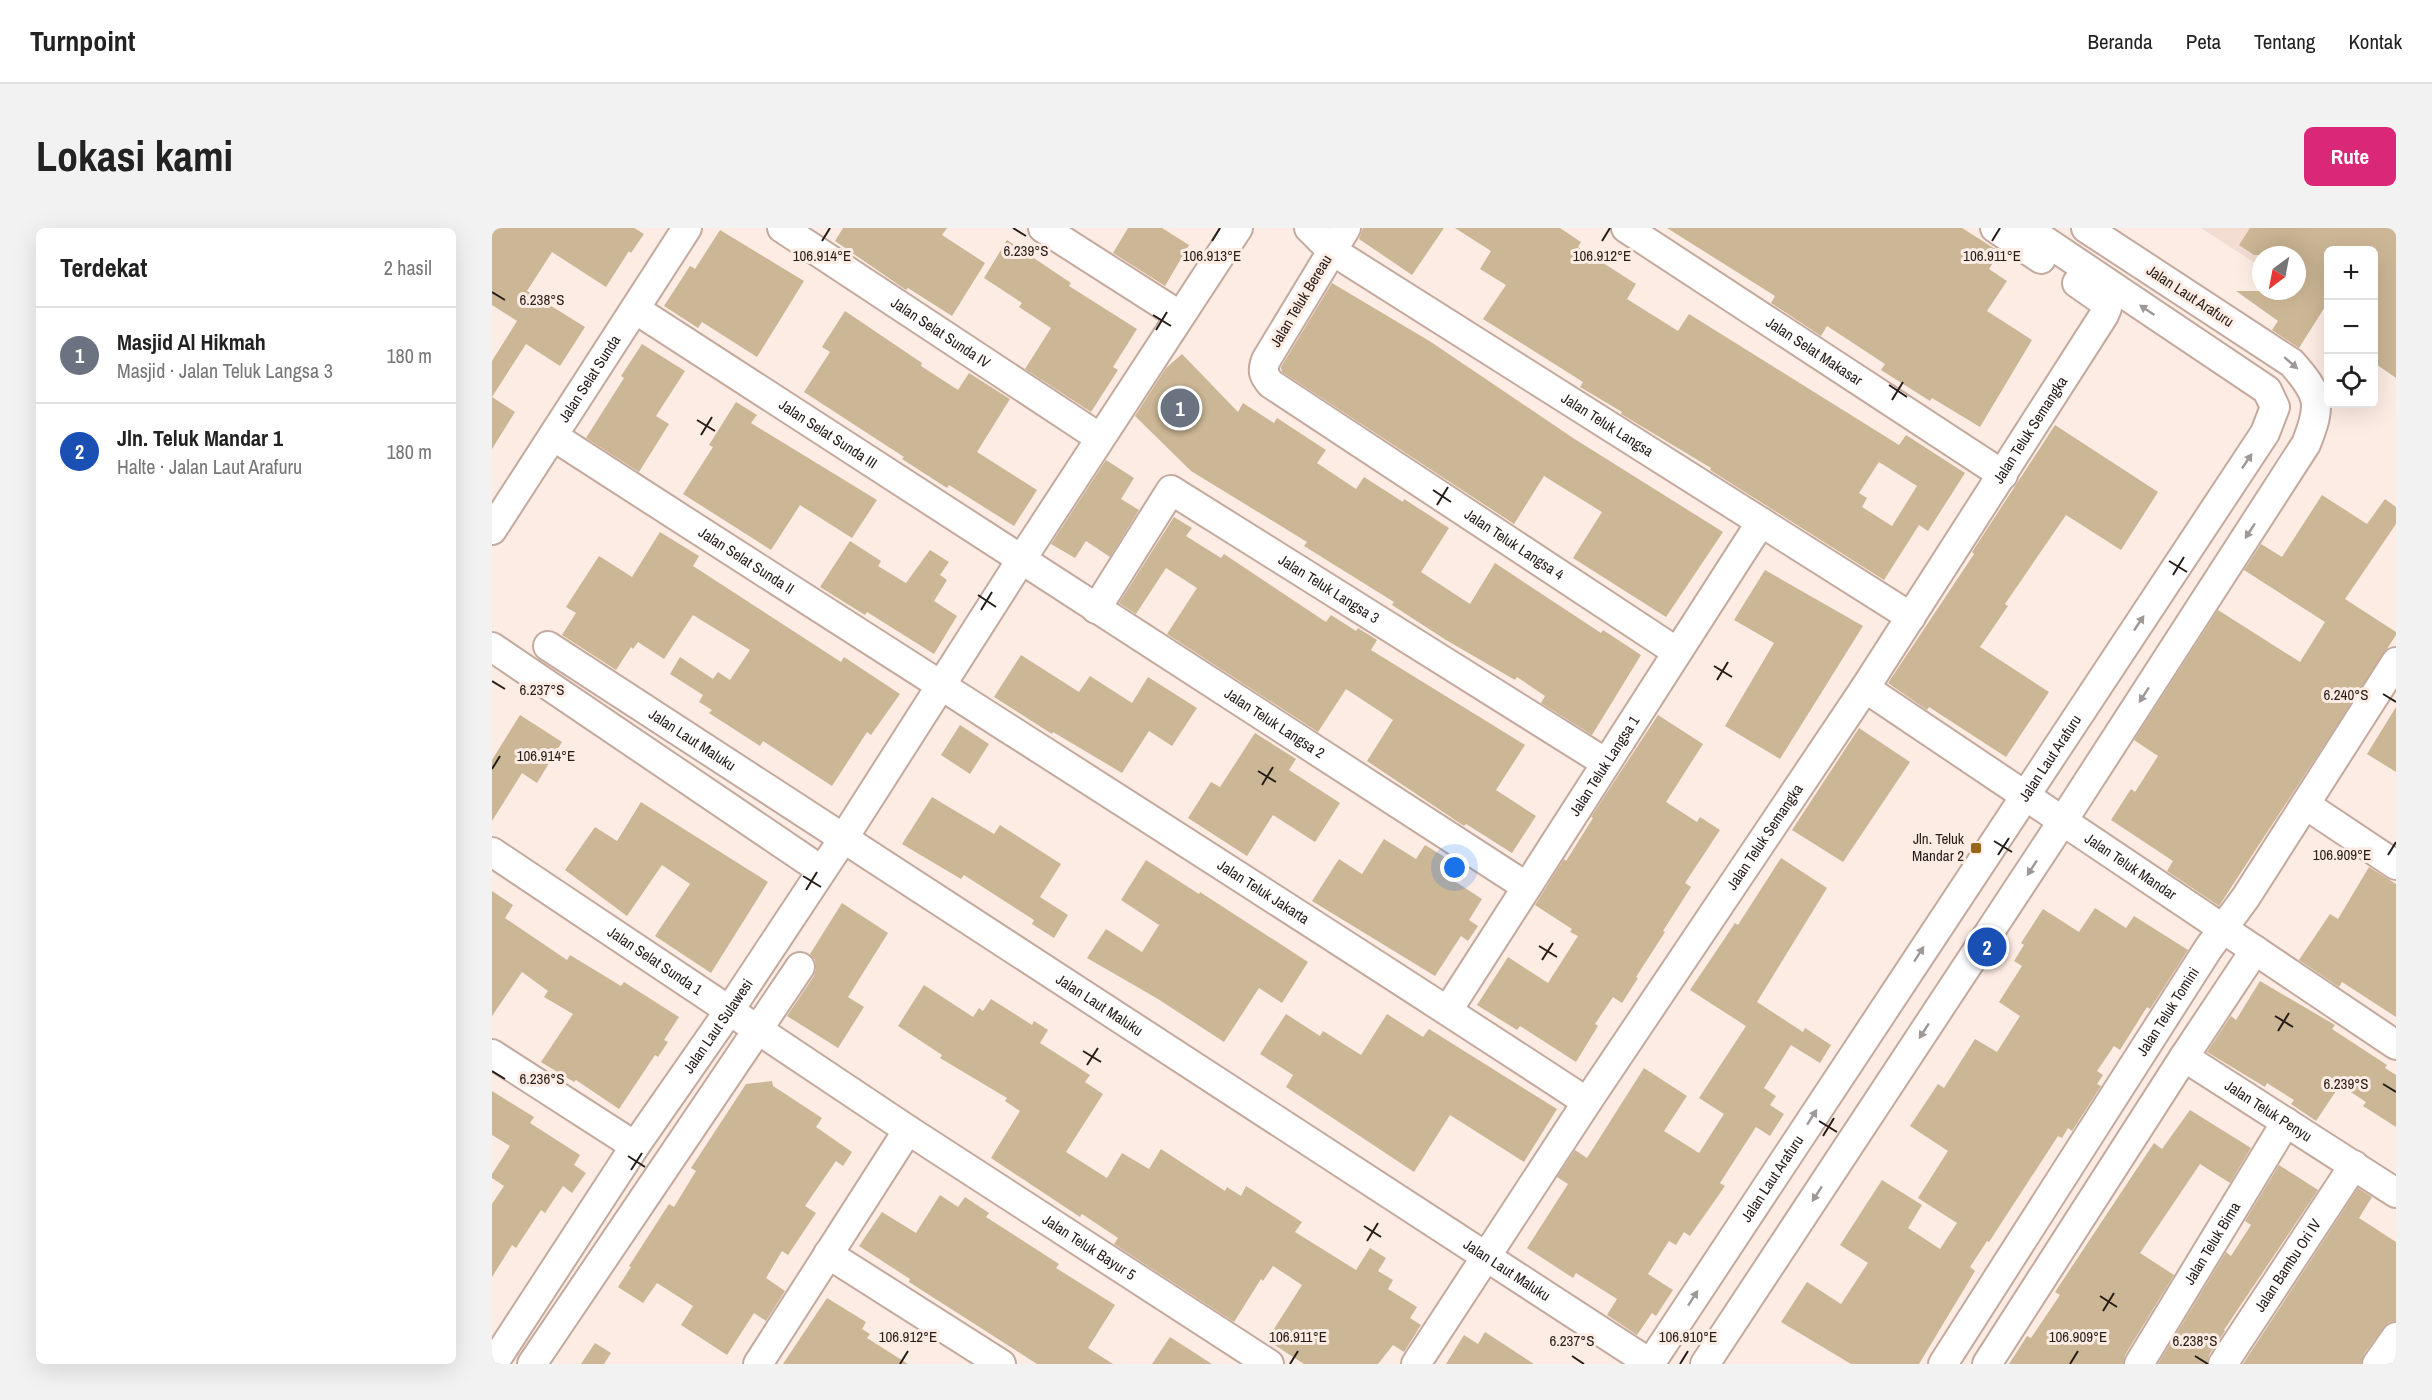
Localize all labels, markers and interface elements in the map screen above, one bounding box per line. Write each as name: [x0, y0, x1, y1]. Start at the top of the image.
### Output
text: Turnpoint: [30, 22, 135, 60]
text: Beranda: [2088, 27, 2153, 56]
text: Peta: [2186, 27, 2221, 56]
text: Tentang: [2254, 27, 2315, 56]
text: Kontak: [2348, 27, 2402, 56]
button: Rute: [2304, 127, 2396, 186]
text: Lokasi kami: [36, 128, 233, 184]
text: 6.239°S: [1004, 240, 1049, 261]
text: 106.914°E: [793, 245, 851, 266]
text: 106.913°E: [1183, 245, 1241, 266]
text: 106.912°E: [1573, 245, 1631, 266]
text: 106.911°E: [1963, 245, 2021, 266]
north arrow: [2252, 246, 2306, 300]
map controls: [2324, 246, 2378, 408]
button: +: [2324, 246, 2378, 300]
text: Terdekat: [60, 250, 147, 285]
street label: Jalan Teluk Bereau: [1265, 251, 1336, 351]
text: 2 hasil: [384, 254, 432, 281]
street label: Jalan Laut Arafuru: [2143, 260, 2238, 332]
text: 6.238°S: [520, 289, 565, 310]
street label: Jalan Selat Sunda IV: [887, 292, 995, 373]
button: −: [2324, 300, 2378, 354]
one-way arrow: [2140, 304, 2156, 316]
street label: Jalan Selat Makasar: [1762, 312, 1867, 390]
text: Masjid Al Hikmah: [117, 327, 266, 357]
street label: Jalan Selat Sunda: [553, 331, 625, 426]
text: 1: [75, 342, 84, 369]
text: 180 m: [386, 342, 432, 369]
button: locate: [2324, 354, 2378, 408]
text: Masjid · Jalan Teluk Langsa 3: [117, 357, 333, 384]
one-way arrow: [2283, 357, 2299, 370]
street label: Jalan Teluk Semangka: [1988, 372, 2072, 487]
pin: 1: [1160, 386, 1200, 430]
street label: Jalan Teluk Langsa: [1557, 387, 1658, 461]
street label: Jalan Selat Sunda III: [775, 394, 882, 473]
text: Jln. Teluk Mandar 1: [117, 423, 283, 453]
text: 2: [75, 438, 84, 465]
text: 180 m: [386, 438, 432, 465]
text: Halte · Jalan Laut Arafuru: [117, 453, 302, 480]
one-way arrow: [2241, 453, 2252, 469]
street label: Jalan Teluk Langsa 4: [1460, 503, 1568, 585]
street label: Jalan Selat Sunda II: [695, 522, 799, 599]
one-way arrow: [2244, 522, 2256, 538]
street label: Jalan Teluk Langsa 3: [1275, 549, 1384, 628]
one-way arrow: [2133, 615, 2144, 631]
text: 6.237°S: [520, 679, 565, 700]
street label: Jalan Teluk Langsa 2: [1221, 683, 1329, 763]
text: 6.240°S: [2324, 684, 2369, 705]
one-way arrow: [2139, 686, 2150, 703]
street label: Jalan Laut Maluku: [645, 703, 740, 775]
street label: Jalan Laut Arafuru: [2013, 710, 2086, 805]
street label: Jalan Teluk Langsa 1: [1564, 711, 1644, 820]
text: 106.914°E: [517, 745, 575, 766]
street label: Jalan Teluk Semangka: [1721, 779, 1808, 894]
place label: Jln. Teluk Mandar 2: [1912, 828, 1965, 866]
street label: Jalan Teluk Mandar: [2081, 828, 2181, 905]
marker: Jln. Teluk Mandar 2: [1969, 841, 1983, 855]
text: 106.909°E: [2313, 844, 2371, 865]
your location: [1440, 853, 1469, 882]
street label: Jalan Teluk Jakarta: [1214, 854, 1314, 929]
one-way arrow: [2026, 860, 2037, 876]
street label: Jalan Selat Sunda 1: [604, 921, 707, 1000]
pin: 2: [1968, 924, 2006, 970]
one-way arrow: [1914, 946, 1925, 963]
street label: Jalan Teluk Tomini: [2131, 963, 2204, 1060]
street label: Jalan Laut Maluku: [1052, 969, 1147, 1041]
street label: Jalan Laut Sulawesi: [678, 975, 757, 1077]
one-way arrow: [1919, 1023, 1930, 1039]
text: 6.236°S: [520, 1068, 565, 1089]
text: 6.239°S: [2324, 1073, 2369, 1094]
street label: Jalan Teluk Penyu: [2221, 1075, 2316, 1146]
one-way arrow: [1806, 1109, 1817, 1125]
street label: Jalan Laut Arafuru: [1736, 1131, 1808, 1226]
one-way arrow: [1812, 1186, 1823, 1202]
street label: Jalan Teluk Bima: [2179, 1198, 2245, 1289]
street label: Jalan Teluk Bayur 5: [1039, 1209, 1140, 1285]
street label: Jalan Bambu Ori IV: [2249, 1214, 2326, 1316]
street label: Jalan Laut Maluku: [1459, 1234, 1555, 1306]
one-way arrow: [1688, 1289, 1699, 1306]
text: 106.912°E: [879, 1326, 937, 1347]
text: 106.911°E: [1269, 1326, 1327, 1347]
text: 106.910°E: [1659, 1326, 1717, 1347]
text: 106.909°E: [2049, 1326, 2107, 1347]
text: 6.237°S: [1550, 1330, 1595, 1351]
text: 6.238°S: [2173, 1330, 2218, 1351]

